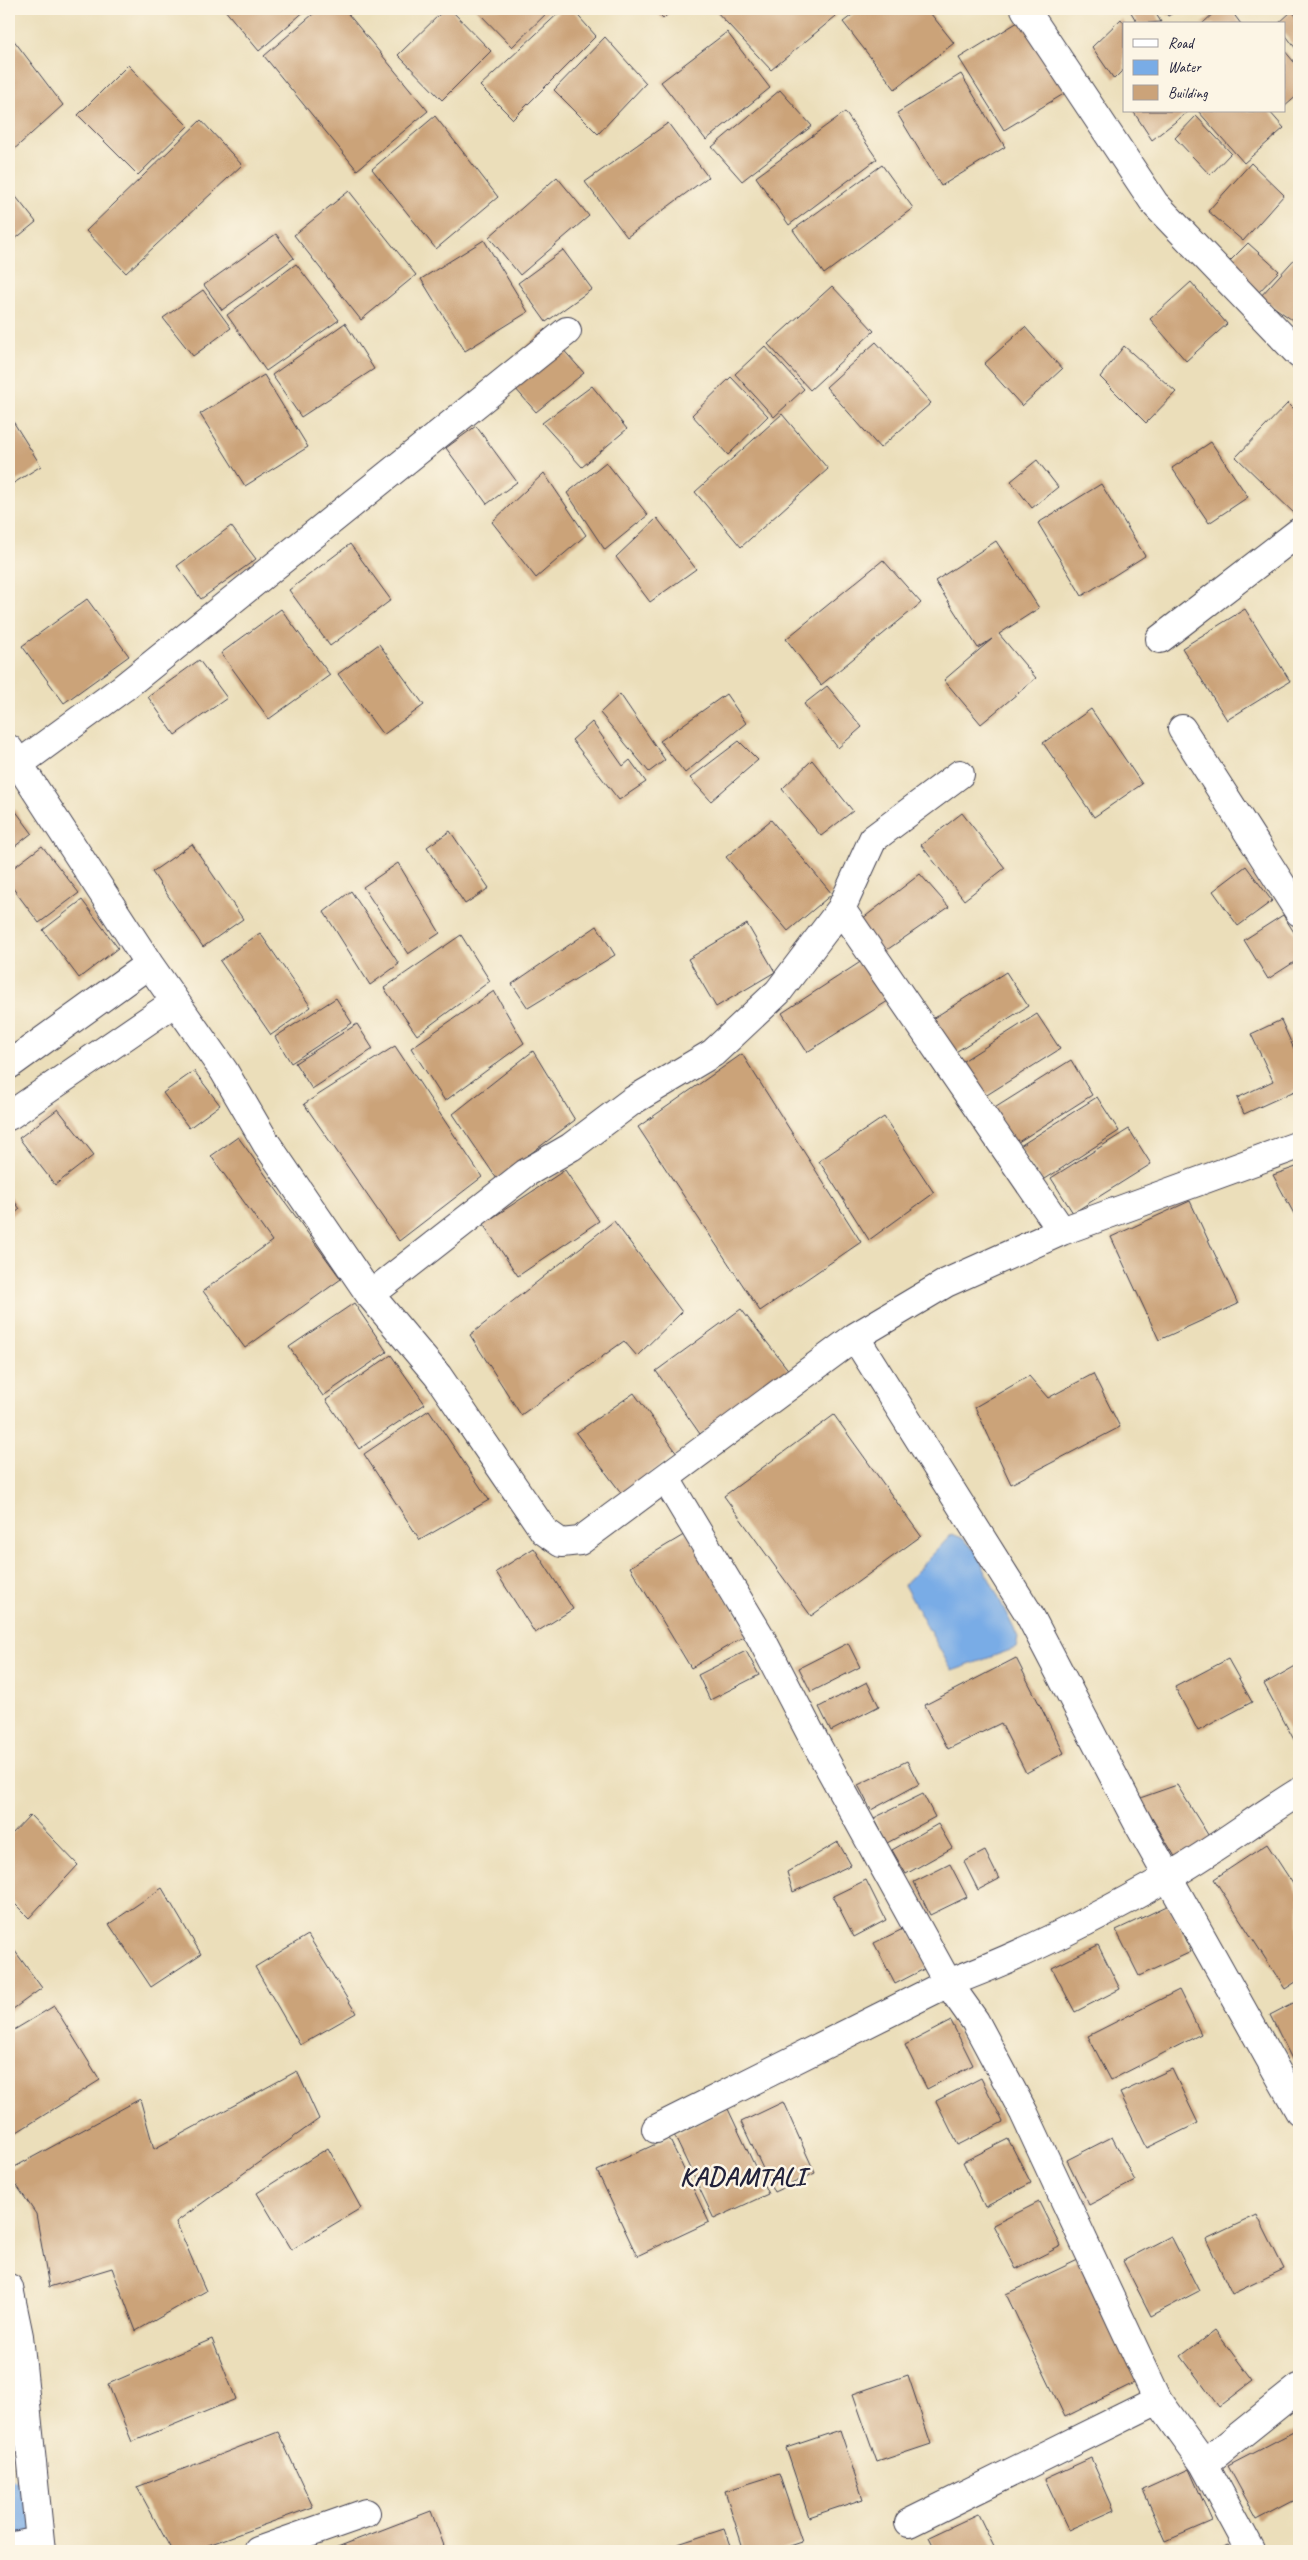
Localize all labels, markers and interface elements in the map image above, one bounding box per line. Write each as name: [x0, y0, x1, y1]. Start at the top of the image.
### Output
legend: [1123, 22, 1286, 112]
text: Road: [1168, 34, 1195, 53]
text: Water: [1168, 58, 1202, 77]
text: Building: [1168, 84, 1208, 103]
district label: KADAMTALI: [680, 2160, 812, 2193]

